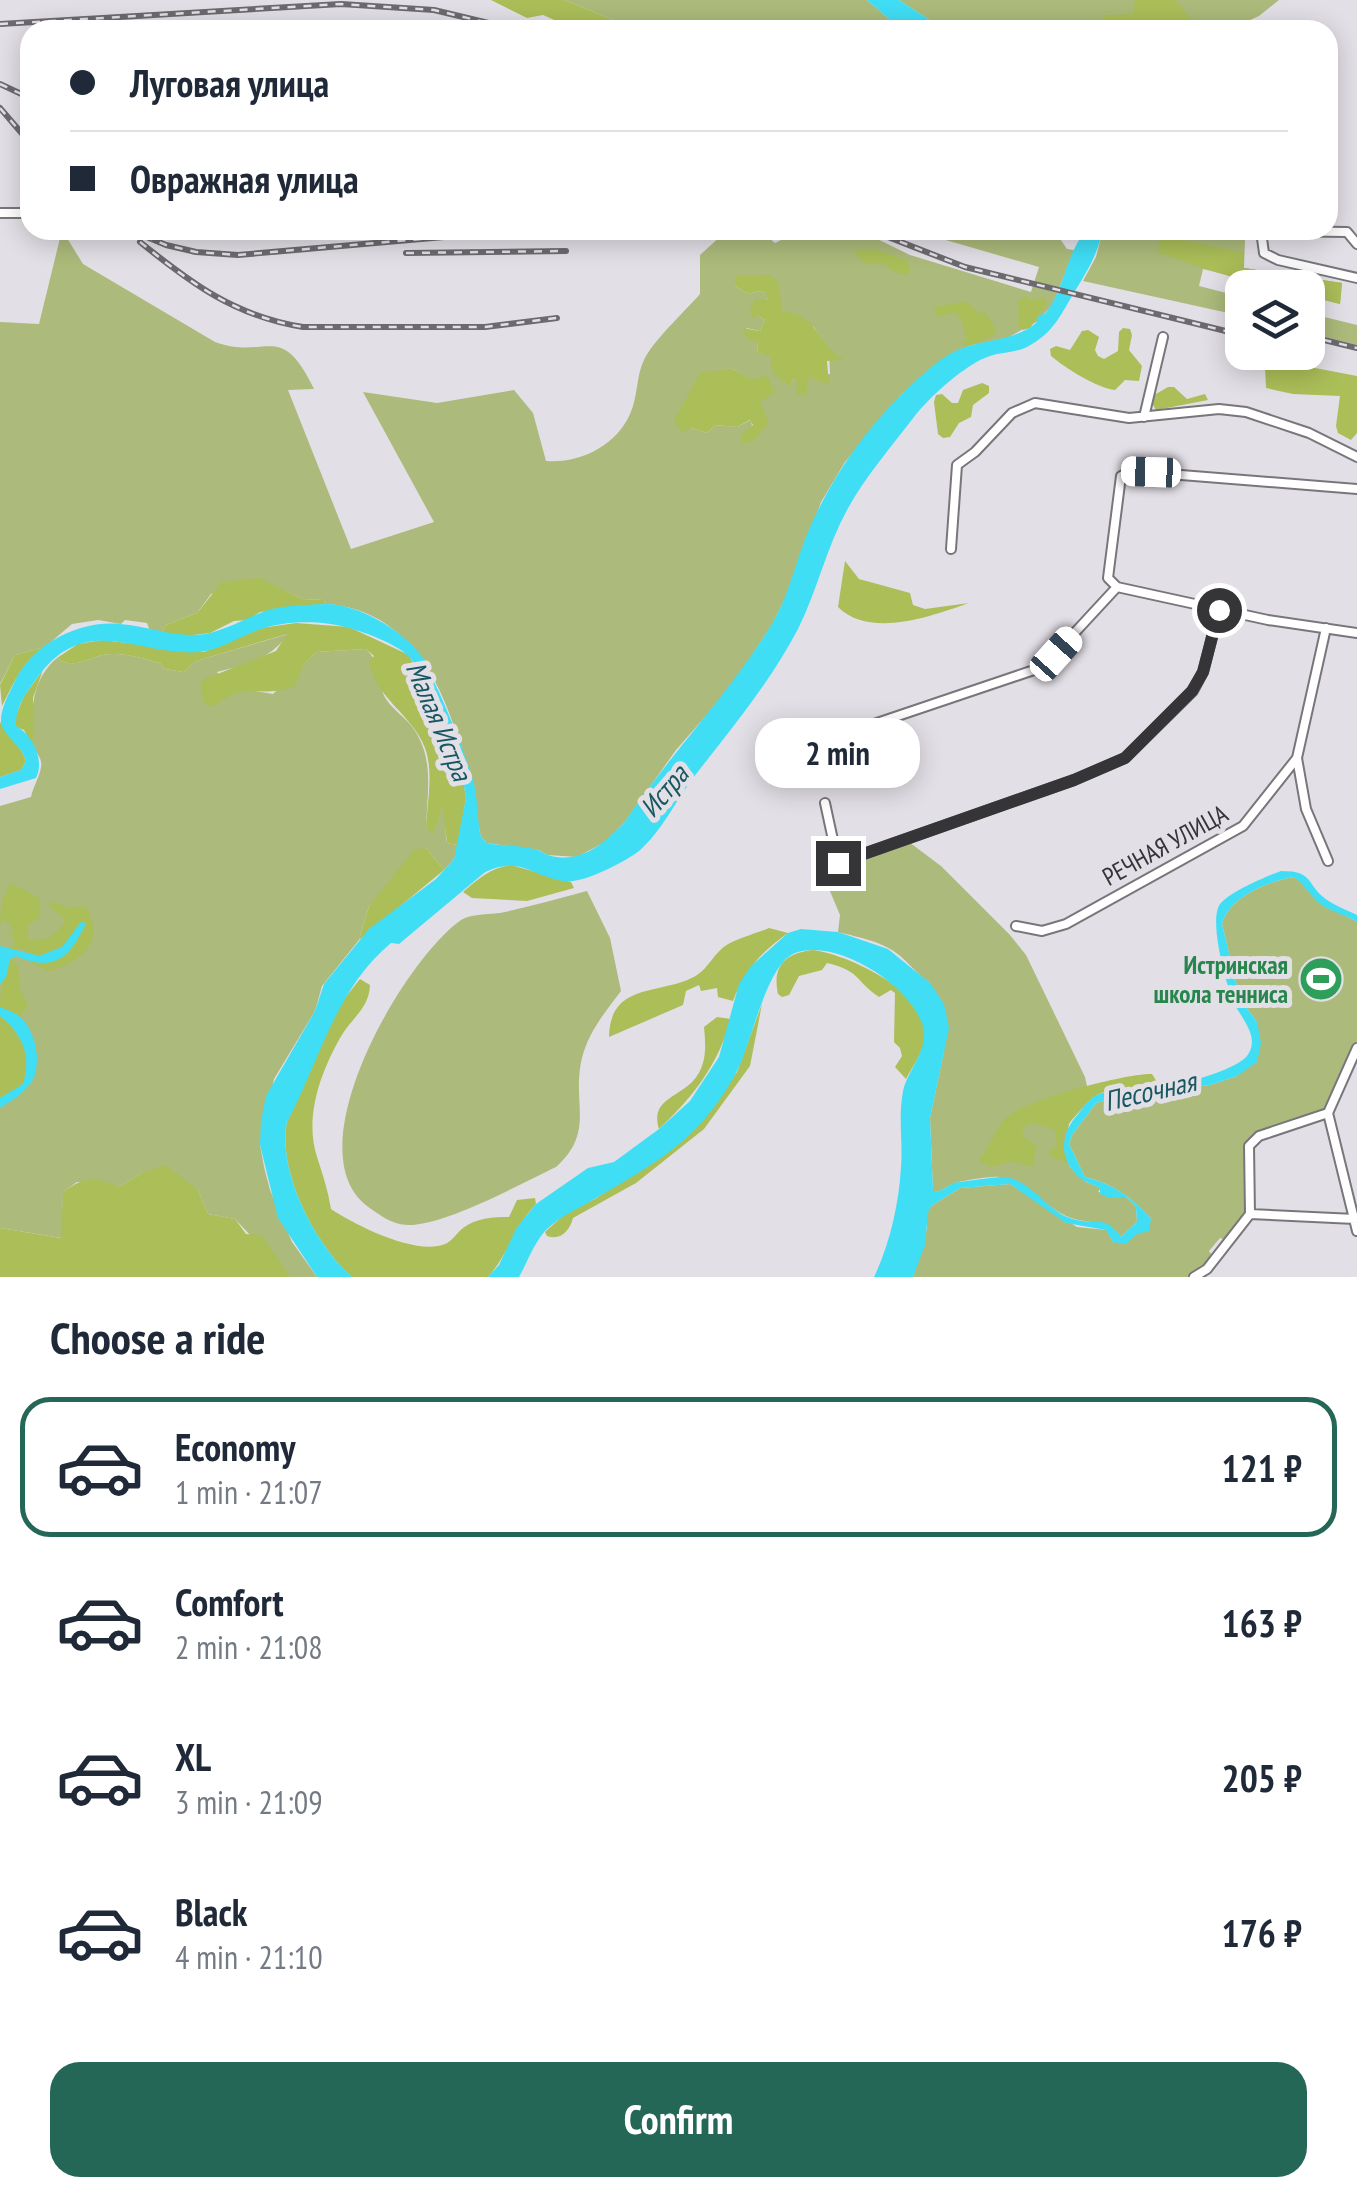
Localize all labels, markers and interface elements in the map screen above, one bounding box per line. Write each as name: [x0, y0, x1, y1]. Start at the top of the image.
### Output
text: Луговая улица: [130, 58, 329, 107]
text: Овражная улица: [130, 154, 359, 203]
map controls: [1225, 270, 1325, 370]
button: layers: [1225, 270, 1325, 370]
car: [1120, 456, 1182, 488]
route start: [1197, 588, 1242, 633]
car: [1025, 622, 1087, 686]
water label: Малая Истра: [398, 656, 482, 788]
callout: 2 min: [756, 718, 920, 788]
text: 2 min: [805, 732, 870, 774]
water label: Истра: [631, 755, 697, 825]
street label: РЕЧНАЯ УЛИЦА: [1097, 797, 1233, 893]
route end: [816, 841, 861, 886]
place label: Истринская школа тенниса: [1154, 949, 1288, 1010]
sports icon: Истринская школа тенниса: [1298, 956, 1344, 1002]
water label: Песочная: [1100, 1062, 1201, 1119]
text: Choose a ride: [50, 1308, 265, 1366]
icon: car: [55, 1422, 145, 1512]
text: Economy: [175, 1422, 295, 1471]
text: 121 ₽: [1222, 1443, 1302, 1492]
text: 1 min · 21:07: [175, 1471, 323, 1513]
icon: car: [55, 1577, 145, 1667]
text: Comfort: [175, 1577, 284, 1626]
text: 163 ₽: [1222, 1598, 1302, 1647]
text: 2 min · 21:08: [175, 1626, 323, 1668]
icon: car: [55, 1732, 145, 1822]
text: XL: [175, 1732, 211, 1781]
text: 205 ₽: [1222, 1753, 1302, 1802]
text: 3 min · 21:09: [175, 1781, 323, 1823]
icon: car: [55, 1887, 145, 1977]
text: Black: [175, 1887, 248, 1936]
text: 176 ₽: [1222, 1908, 1302, 1957]
text: 4 min · 21:10: [175, 1936, 323, 1978]
button: Confirm: [50, 2062, 1307, 2177]

